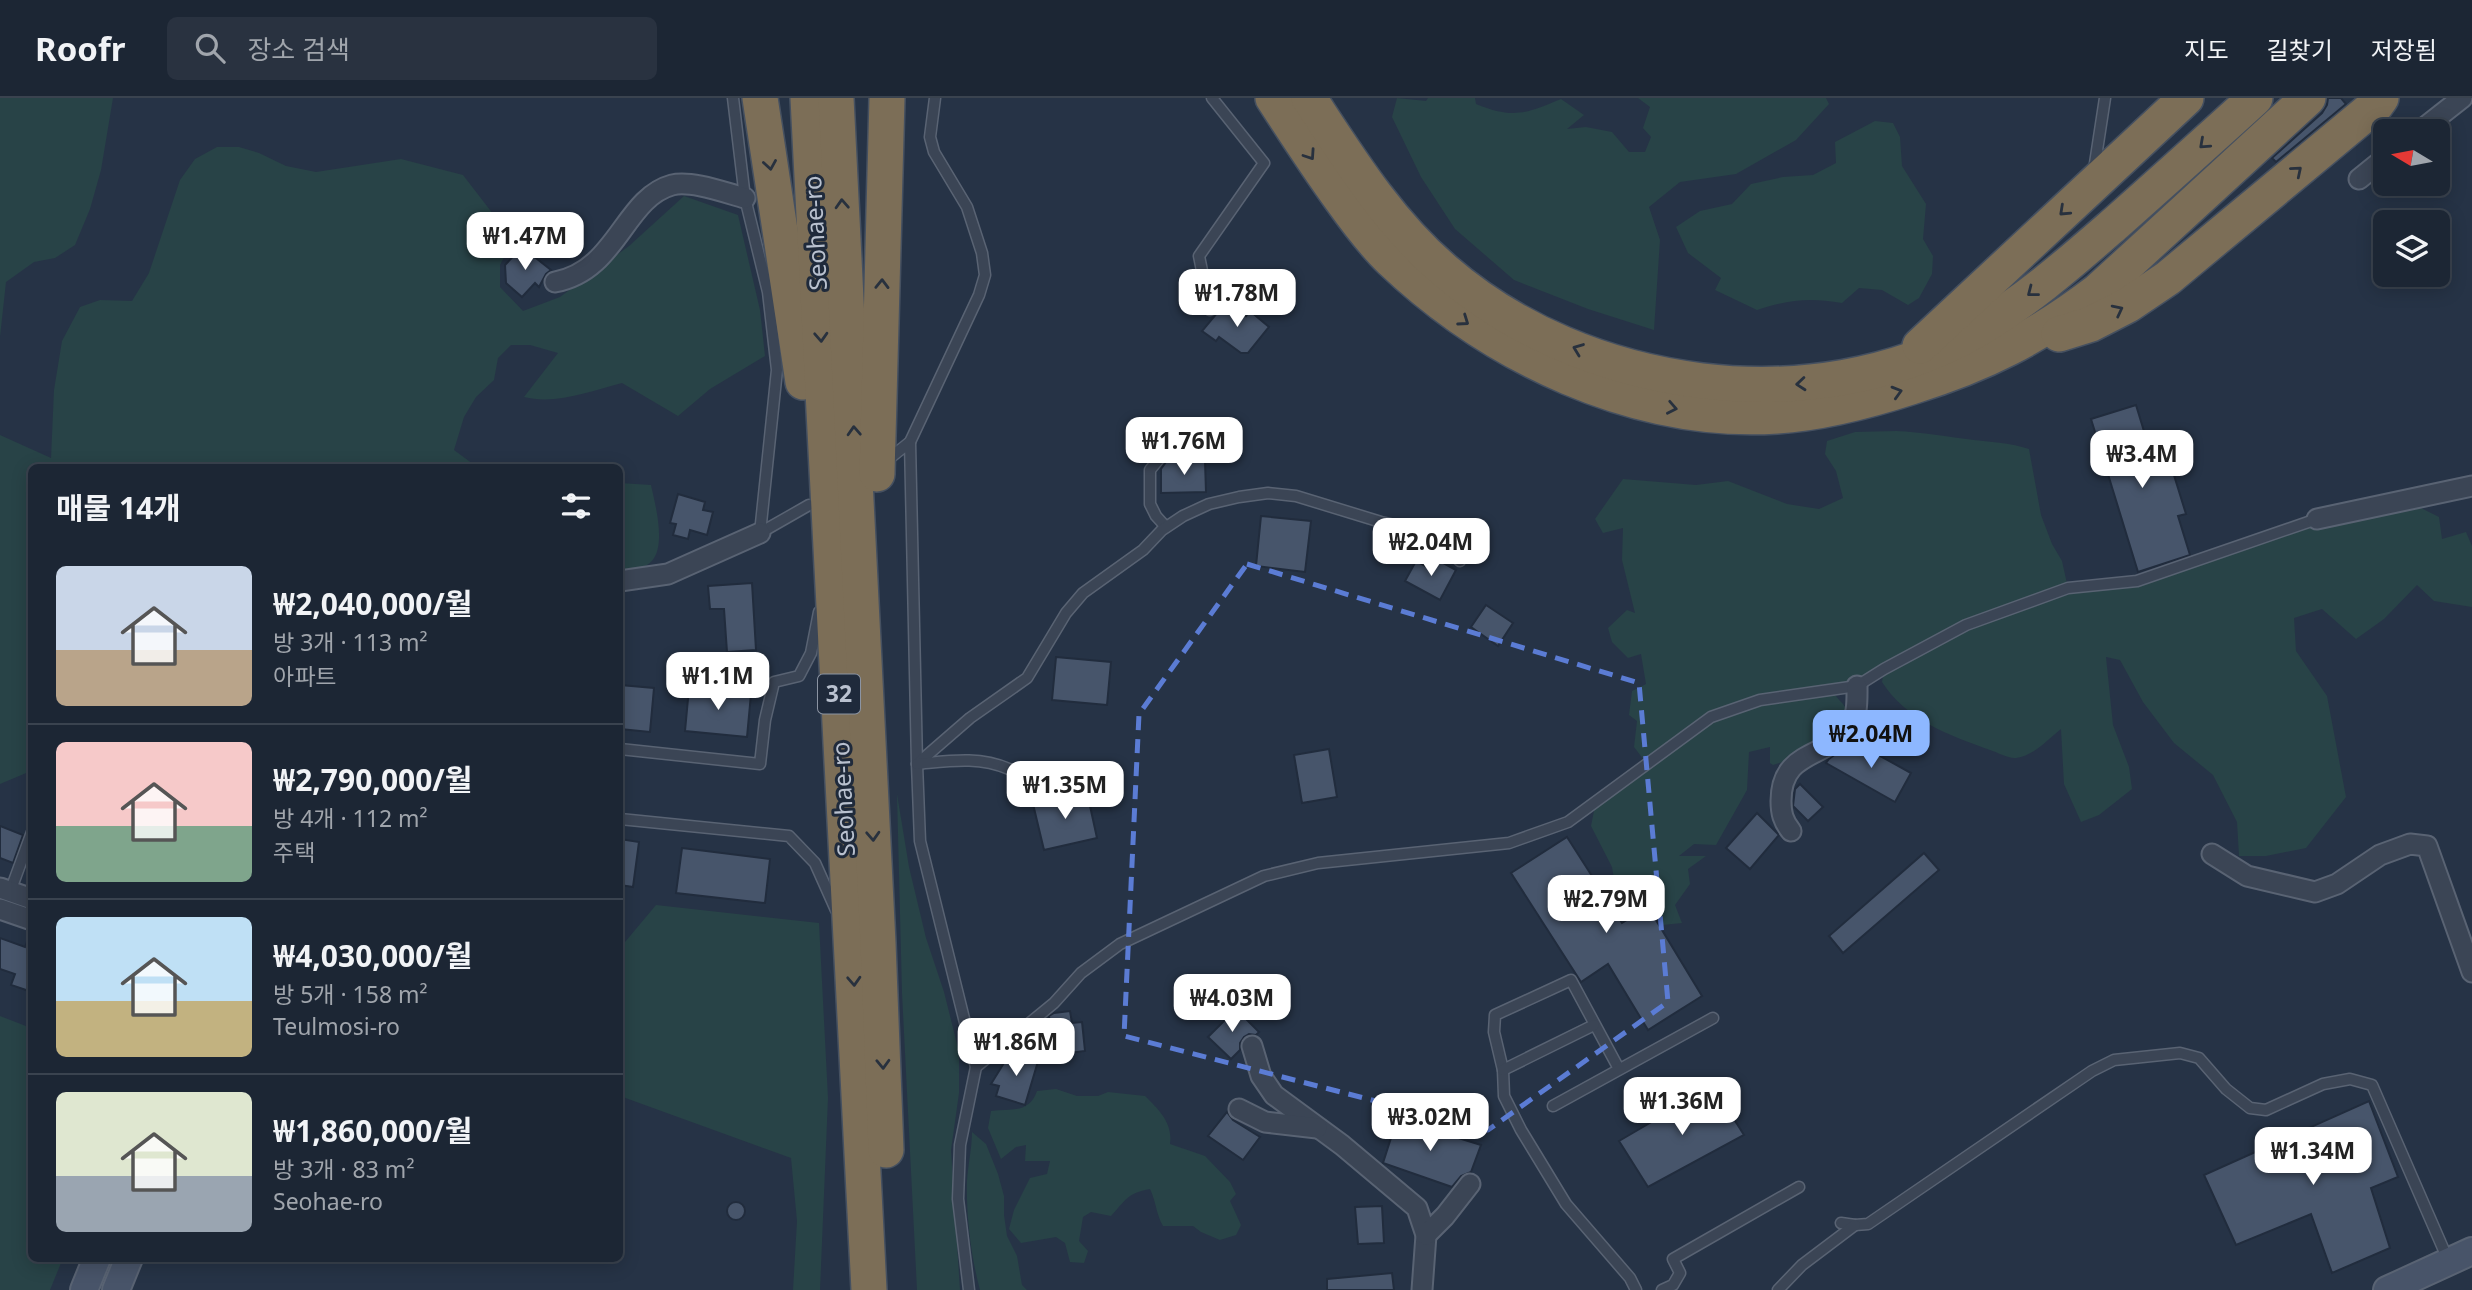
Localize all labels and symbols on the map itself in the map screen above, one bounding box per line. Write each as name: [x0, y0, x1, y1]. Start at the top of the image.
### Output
north arrow: [2373, 119, 2450, 196]
one-way arrow: [2199, 136, 2212, 148]
one-way arrow: [1302, 148, 1315, 161]
one-way arrow: [762, 160, 777, 171]
one-way arrow: [2289, 166, 2301, 179]
street label: Seohae-ro: [795, 175, 834, 291]
one-way arrow: [835, 198, 850, 209]
one-way arrow: [2059, 202, 2072, 215]
pin: ₩1.47M: [468, 212, 582, 272]
pin: ₩1.78M: [1180, 270, 1294, 329]
one-way arrow: [874, 278, 890, 288]
one-way arrow: [2027, 283, 2039, 296]
one-way arrow: [2111, 305, 2123, 319]
one-way arrow: [1456, 313, 1469, 325]
one-way arrow: [813, 332, 828, 343]
one-way arrow: [1573, 343, 1585, 357]
one-way arrow: [1795, 376, 1806, 391]
one-way arrow: [1890, 385, 1902, 400]
one-way arrow: [1666, 399, 1678, 414]
pin: ₩1.76M: [1127, 418, 1241, 477]
one-way arrow: [847, 425, 862, 436]
pin: ₩3.4M: [2093, 430, 2191, 490]
pin: ₩2.04M: [1374, 518, 1488, 578]
pin: ₩1.1M: [669, 652, 767, 712]
road number: 32: [818, 674, 860, 714]
pin: ₩2.04M: [1814, 710, 1928, 770]
street label: Seohae-ro: [823, 741, 862, 857]
pin: ₩1.35M: [1008, 762, 1122, 821]
one-way arrow: [866, 831, 881, 842]
pin: ₩2.79M: [1549, 876, 1663, 935]
pin: ₩4.03M: [1175, 974, 1289, 1034]
one-way arrow: [846, 975, 861, 986]
pin: ₩1.86M: [959, 1018, 1073, 1078]
one-way arrow: [875, 1058, 890, 1069]
pin: ₩1.36M: [1625, 1077, 1739, 1137]
pin: ₩3.02M: [1373, 1094, 1487, 1153]
pin: ₩1.34M: [2256, 1128, 2370, 1187]

